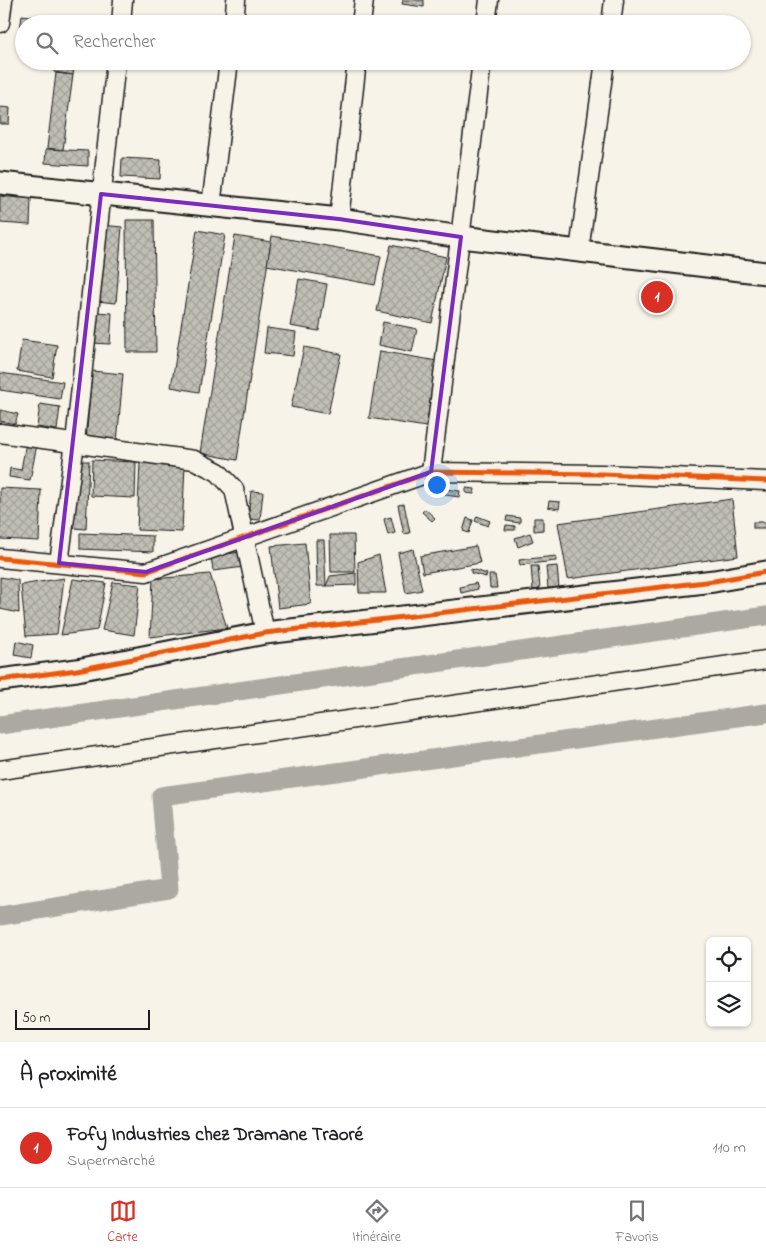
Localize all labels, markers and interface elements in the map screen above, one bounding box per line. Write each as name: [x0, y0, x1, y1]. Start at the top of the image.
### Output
search box: [15, 15, 751, 70]
icon: search: [33, 29, 61, 57]
text: Rechercher: [73, 29, 156, 56]
pin: 1: [641, 278, 673, 316]
your location: [424, 472, 450, 498]
map controls: [706, 937, 751, 1027]
button: locate: [706, 937, 751, 982]
button: layers: [706, 982, 751, 1027]
scale bar: [15, 1007, 150, 1030]
text: 50 m: [22, 1008, 50, 1029]
text: À proximité: [20, 1060, 117, 1090]
text: Fofy Industries chez Dramane Traoré: [67, 1122, 363, 1149]
text: 1: [33, 1136, 39, 1160]
text: 110 m: [712, 1136, 746, 1160]
text: Supermarché: [67, 1149, 155, 1173]
tab: Carte: [107, 1197, 138, 1248]
tab: Itinéraire: [352, 1197, 401, 1248]
tab: Favoris: [615, 1197, 659, 1248]

